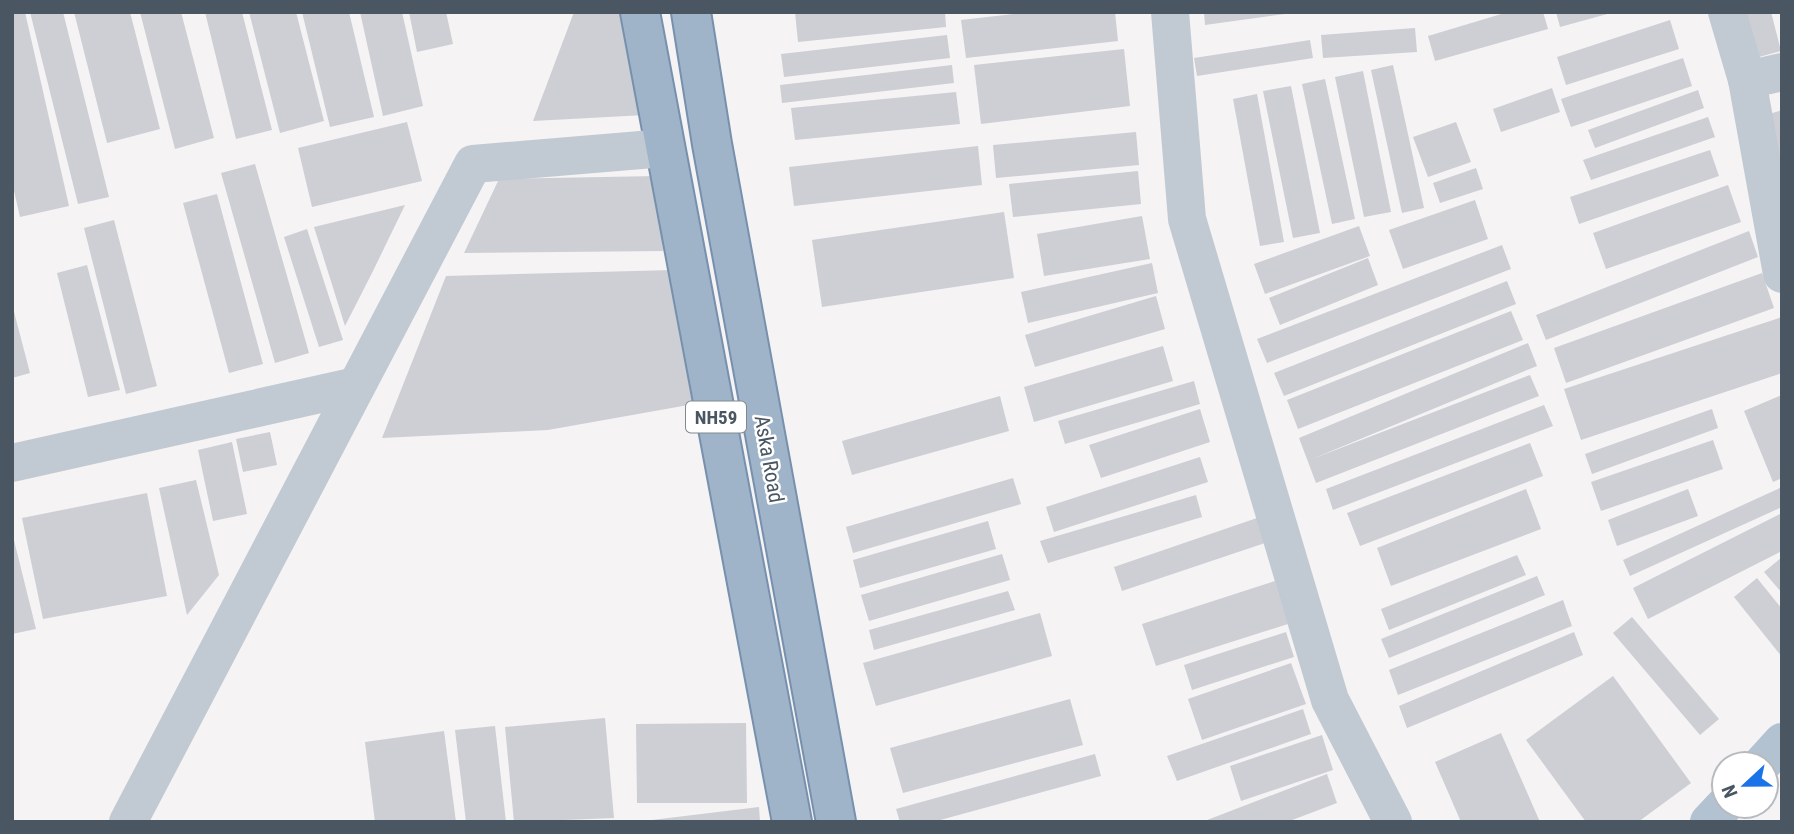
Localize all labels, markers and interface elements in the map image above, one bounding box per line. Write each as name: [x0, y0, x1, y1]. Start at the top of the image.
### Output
road number: NH59: [686, 402, 746, 432]
street label: Aska Road: [750, 413, 788, 505]
north arrow: [1710, 750, 1780, 820]
text: N: [1717, 781, 1743, 801]

